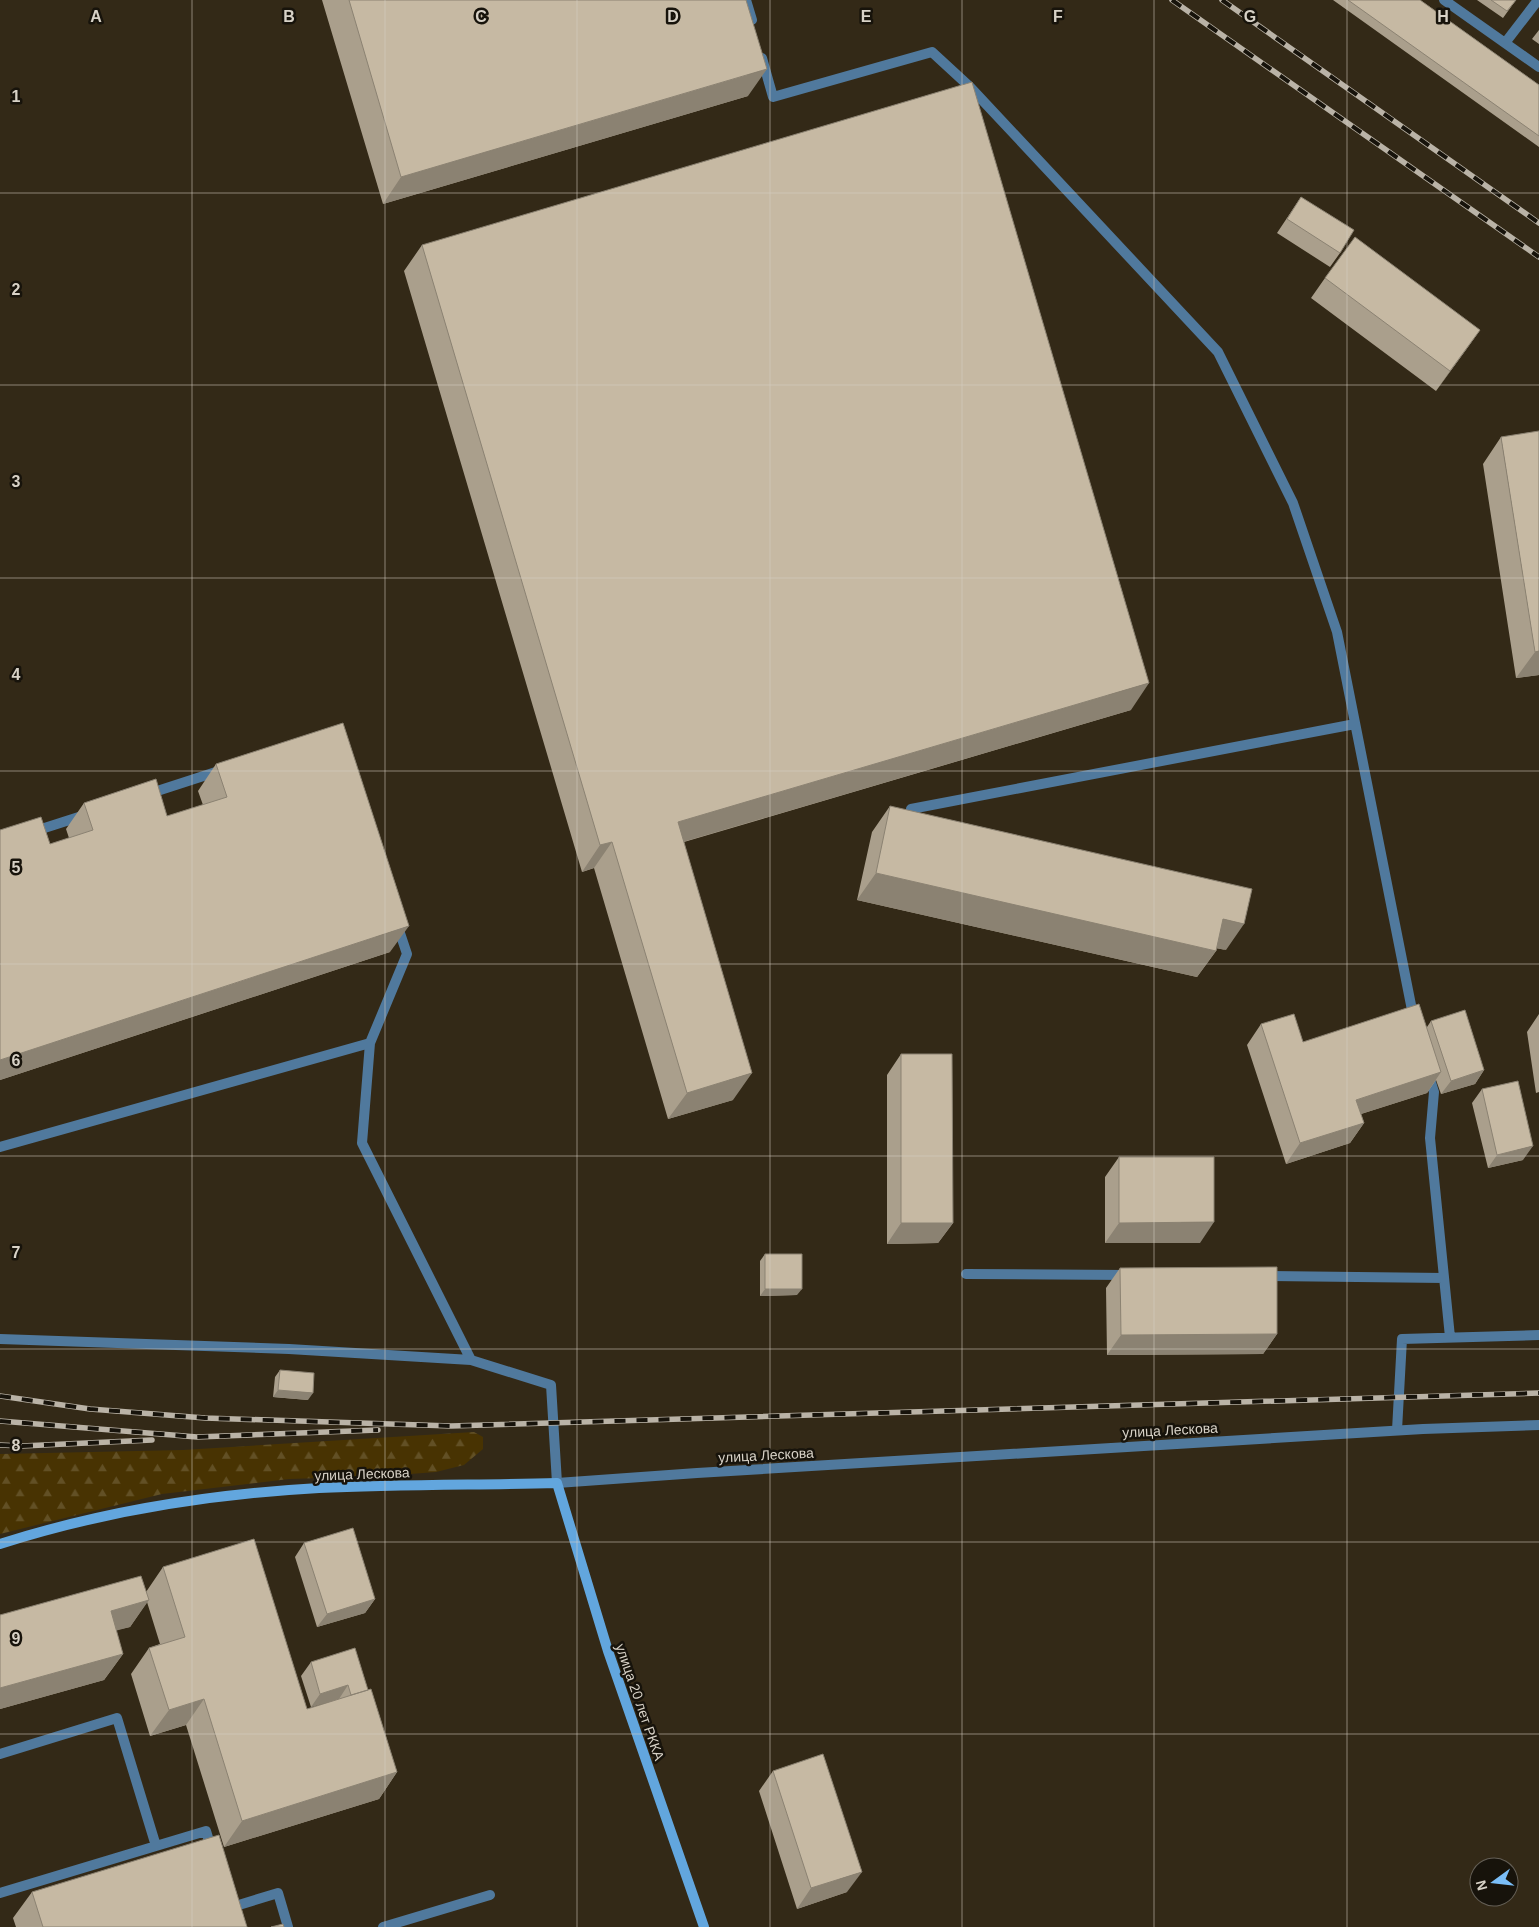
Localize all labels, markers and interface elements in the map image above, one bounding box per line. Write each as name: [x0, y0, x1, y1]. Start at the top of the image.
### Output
text: A: [90, 8, 102, 25]
text: B: [283, 8, 295, 25]
text: C: [475, 8, 487, 25]
text: D: [667, 8, 679, 25]
text: E: [861, 8, 872, 25]
text: F: [1053, 8, 1063, 25]
text: G: [1244, 8, 1256, 25]
text: H: [1437, 8, 1449, 25]
text: 1: [12, 88, 21, 105]
text: 2: [12, 281, 21, 298]
text: 3: [12, 473, 21, 490]
text: 4: [12, 666, 21, 683]
text: 5: [12, 859, 21, 876]
text: 6: [12, 1052, 21, 1069]
text: 7: [12, 1244, 21, 1261]
street label: улица Лескова: [1122, 1420, 1218, 1440]
text: 8: [12, 1437, 21, 1454]
street label: улица Лескова: [718, 1445, 814, 1465]
street label: улица Лескова: [314, 1464, 410, 1484]
text: 9: [12, 1630, 21, 1647]
street label: улица 20 лет РККА: [612, 1641, 668, 1763]
north arrow: [1469, 1857, 1519, 1907]
text: N: [1472, 1878, 1490, 1892]

